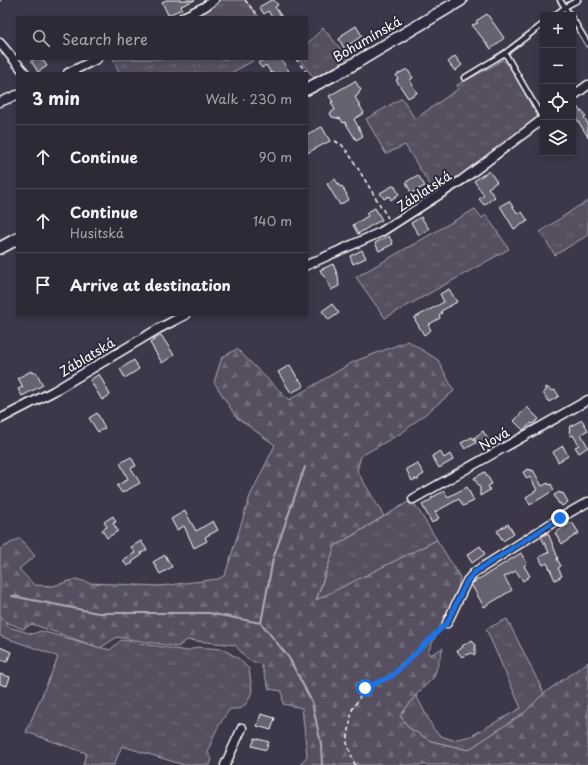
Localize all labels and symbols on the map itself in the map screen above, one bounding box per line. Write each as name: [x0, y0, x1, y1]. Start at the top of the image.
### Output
street label: Bohumínská: [329, 11, 405, 66]
street label: Záblatská: [393, 165, 456, 215]
street label: Záblatská: [55, 332, 119, 381]
street label: Nová: [475, 422, 513, 455]
route end: [551, 509, 569, 527]
route start: [356, 679, 374, 697]

